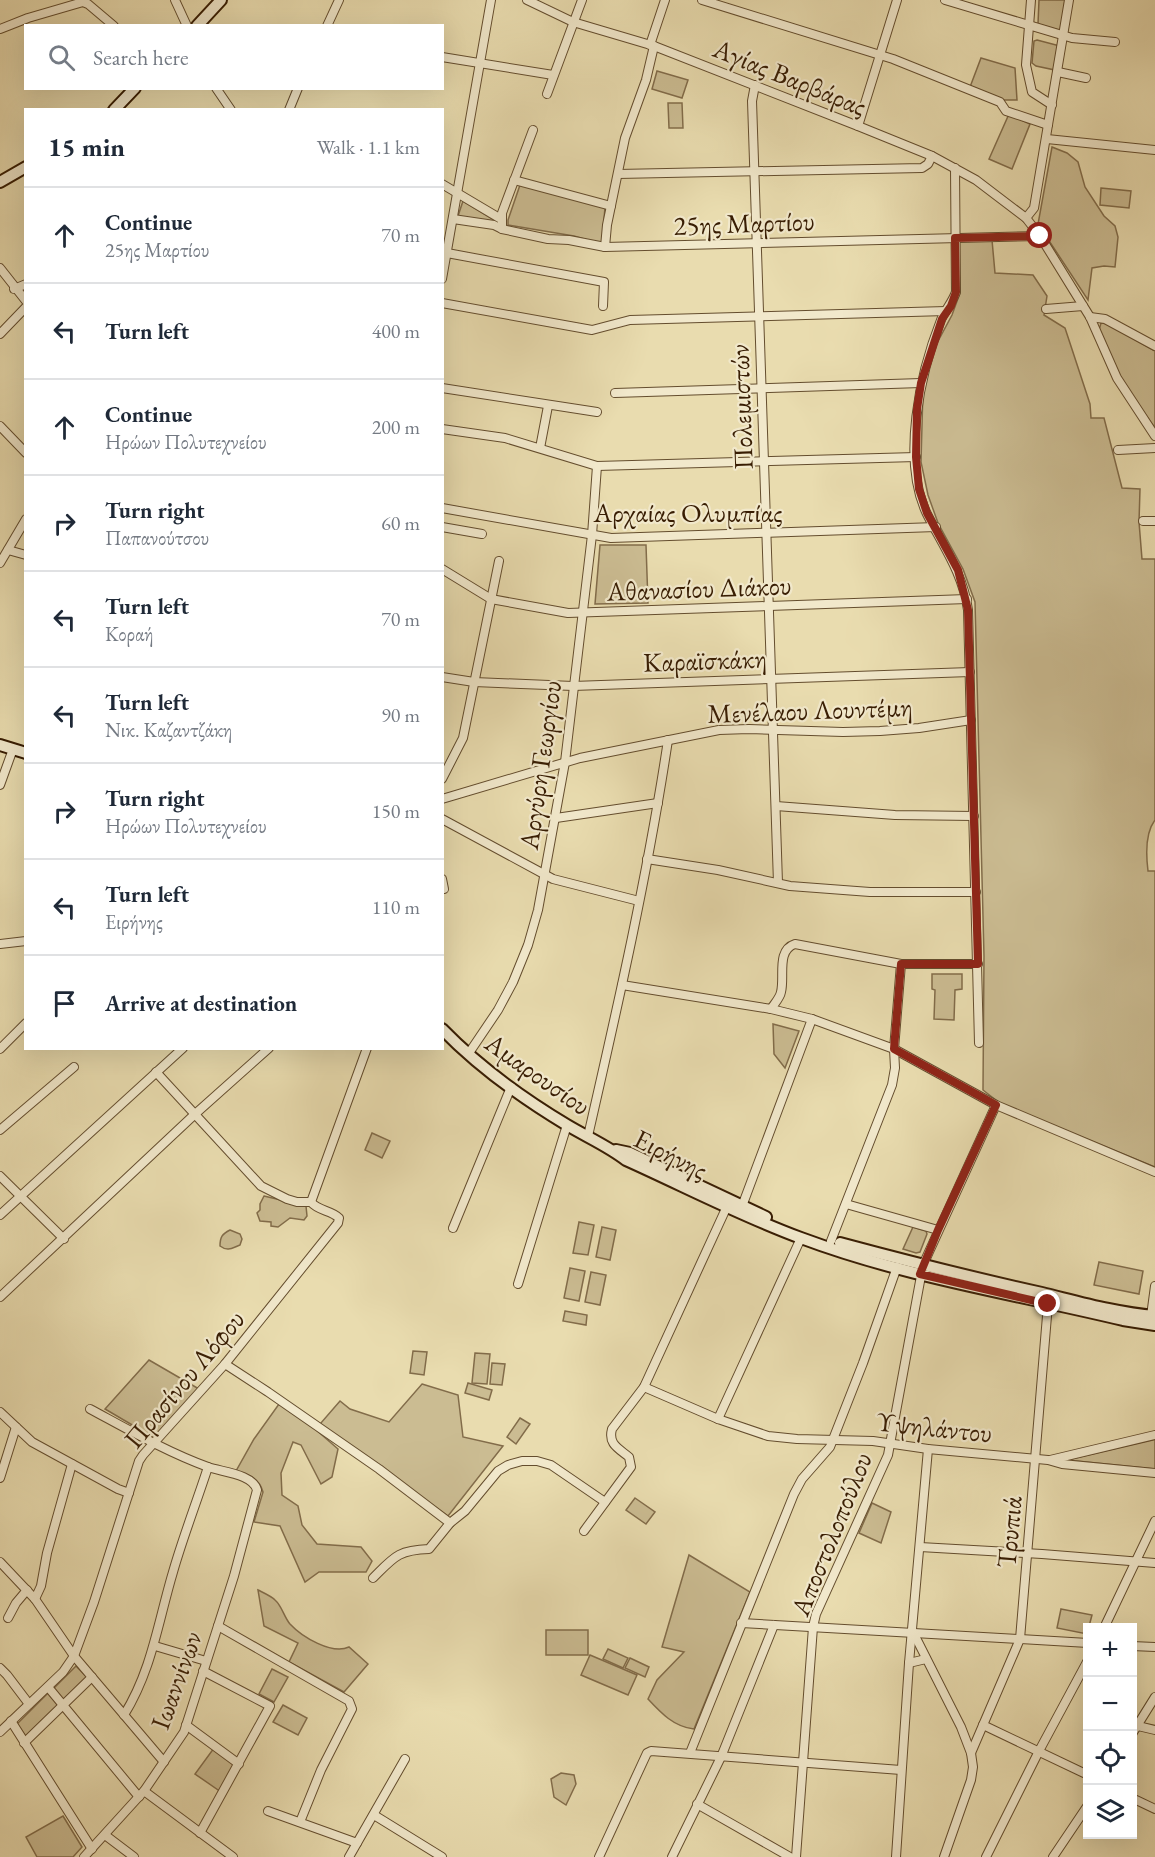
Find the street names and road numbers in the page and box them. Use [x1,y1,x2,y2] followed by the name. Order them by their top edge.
[707,30,872,124] street label: Αγίας Βαρβάρας
[673,203,815,243] street label: 25ης Μαρτίου
[721,343,761,471] street label: Πολεμιστών
[592,495,783,530] street label: Αρχαίας Ολυμπίας
[605,567,792,609] street label: Αθανασίου Διάκου
[643,640,767,680] street label: Καραϊσκάκη
[511,678,569,853] street label: Αργύρη Γεωργίου
[707,689,913,731] street label: Μενέλαου Λουντέμη
[477,1024,598,1123] street label: Αμαρουσίου
[628,1121,714,1187] street label: Ειρήνης
[116,1302,252,1456] street label: Πρασίνου Λόφου
[874,1403,994,1451] street label: Υψηλάντου
[782,1447,880,1622] street label: Αποστολοπούλου
[988,1494,1030,1569] street label: Τρυπιά
[142,1626,210,1734] street label: Ιωαννίνων

